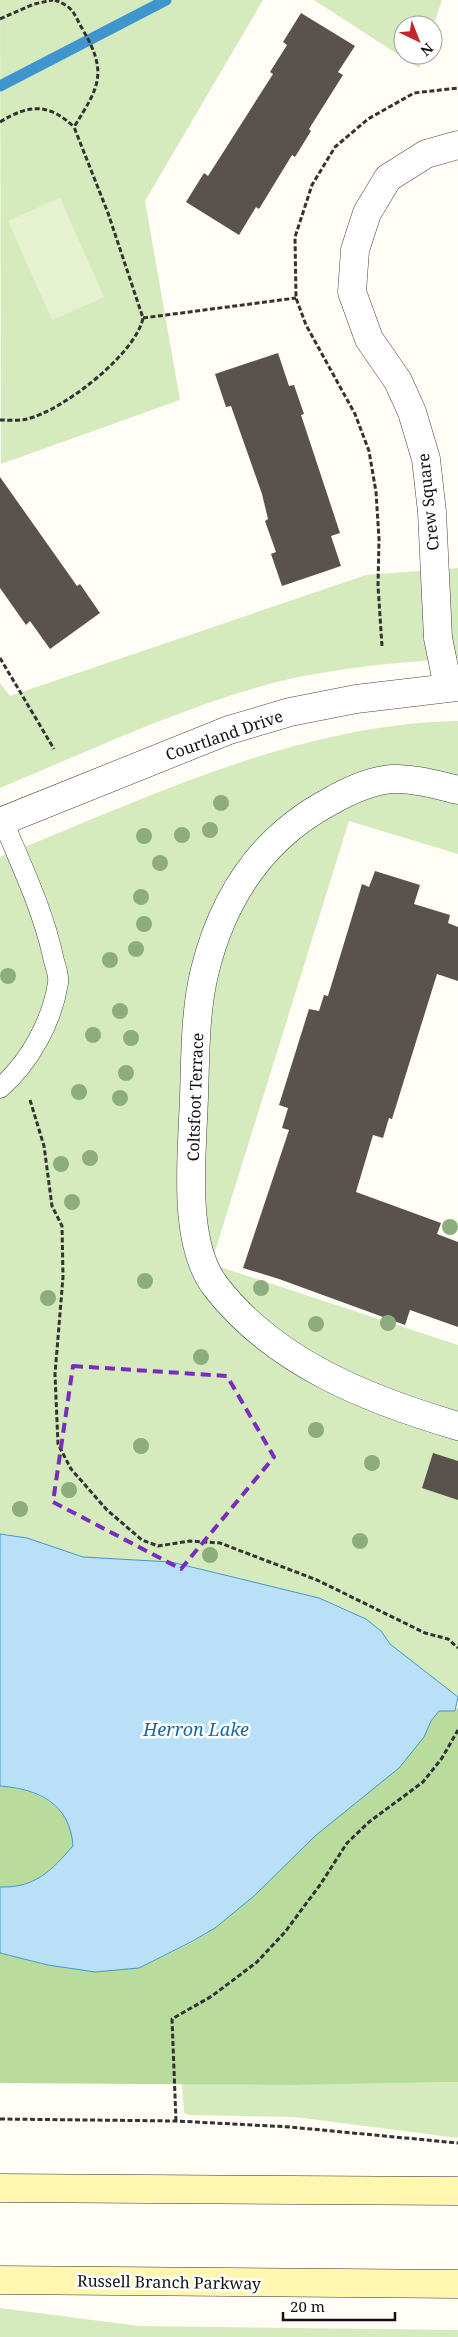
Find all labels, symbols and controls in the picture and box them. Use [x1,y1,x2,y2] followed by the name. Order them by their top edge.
[393,15,443,65] north arrow
[417,39,438,61] text: N
[412,452,444,552] street label: Crew Square
[162,705,286,765] street label: Courtland Drive
[182,1032,208,1162] street label: Coltsfoot Terrace
[142,1717,249,1741] water label: Herron Lake
[77,2269,262,2295] street label: Russell Branch Parkway
[283,2290,396,2322] scale bar
[290,2296,325,2316] text: 20 m

